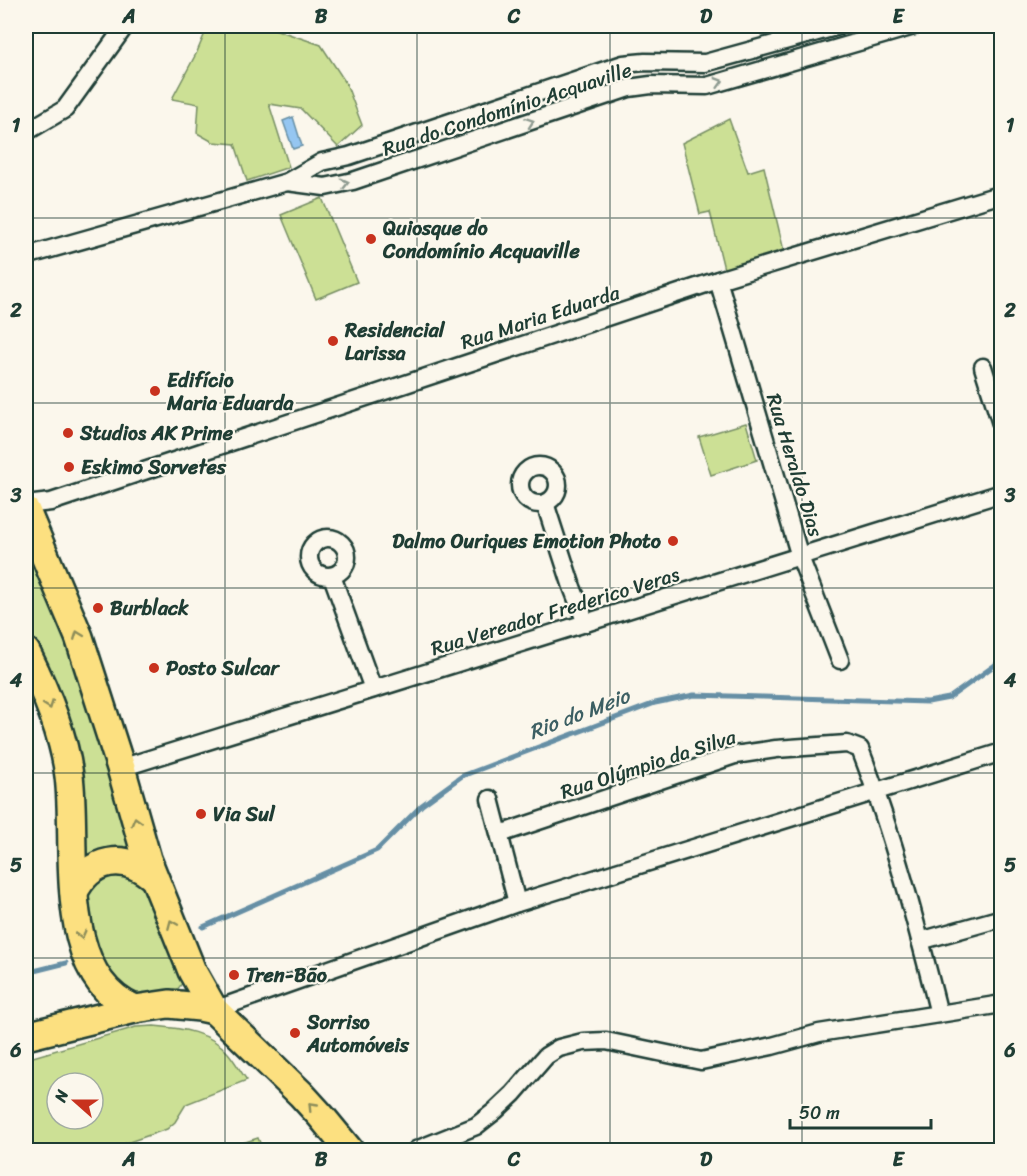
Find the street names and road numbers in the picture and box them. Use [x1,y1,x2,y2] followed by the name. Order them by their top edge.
[378,53,636,166] street label: Rua do Condomínio Acquaville
[456,275,625,360] street label: Rua Maria Eduarda
[756,389,833,542] street label: Rua Heraldo Dias
[427,557,685,666] street label: Rua Vereador Frederico Veras
[556,719,741,809] street label: Rua Olýmpio da Silva

